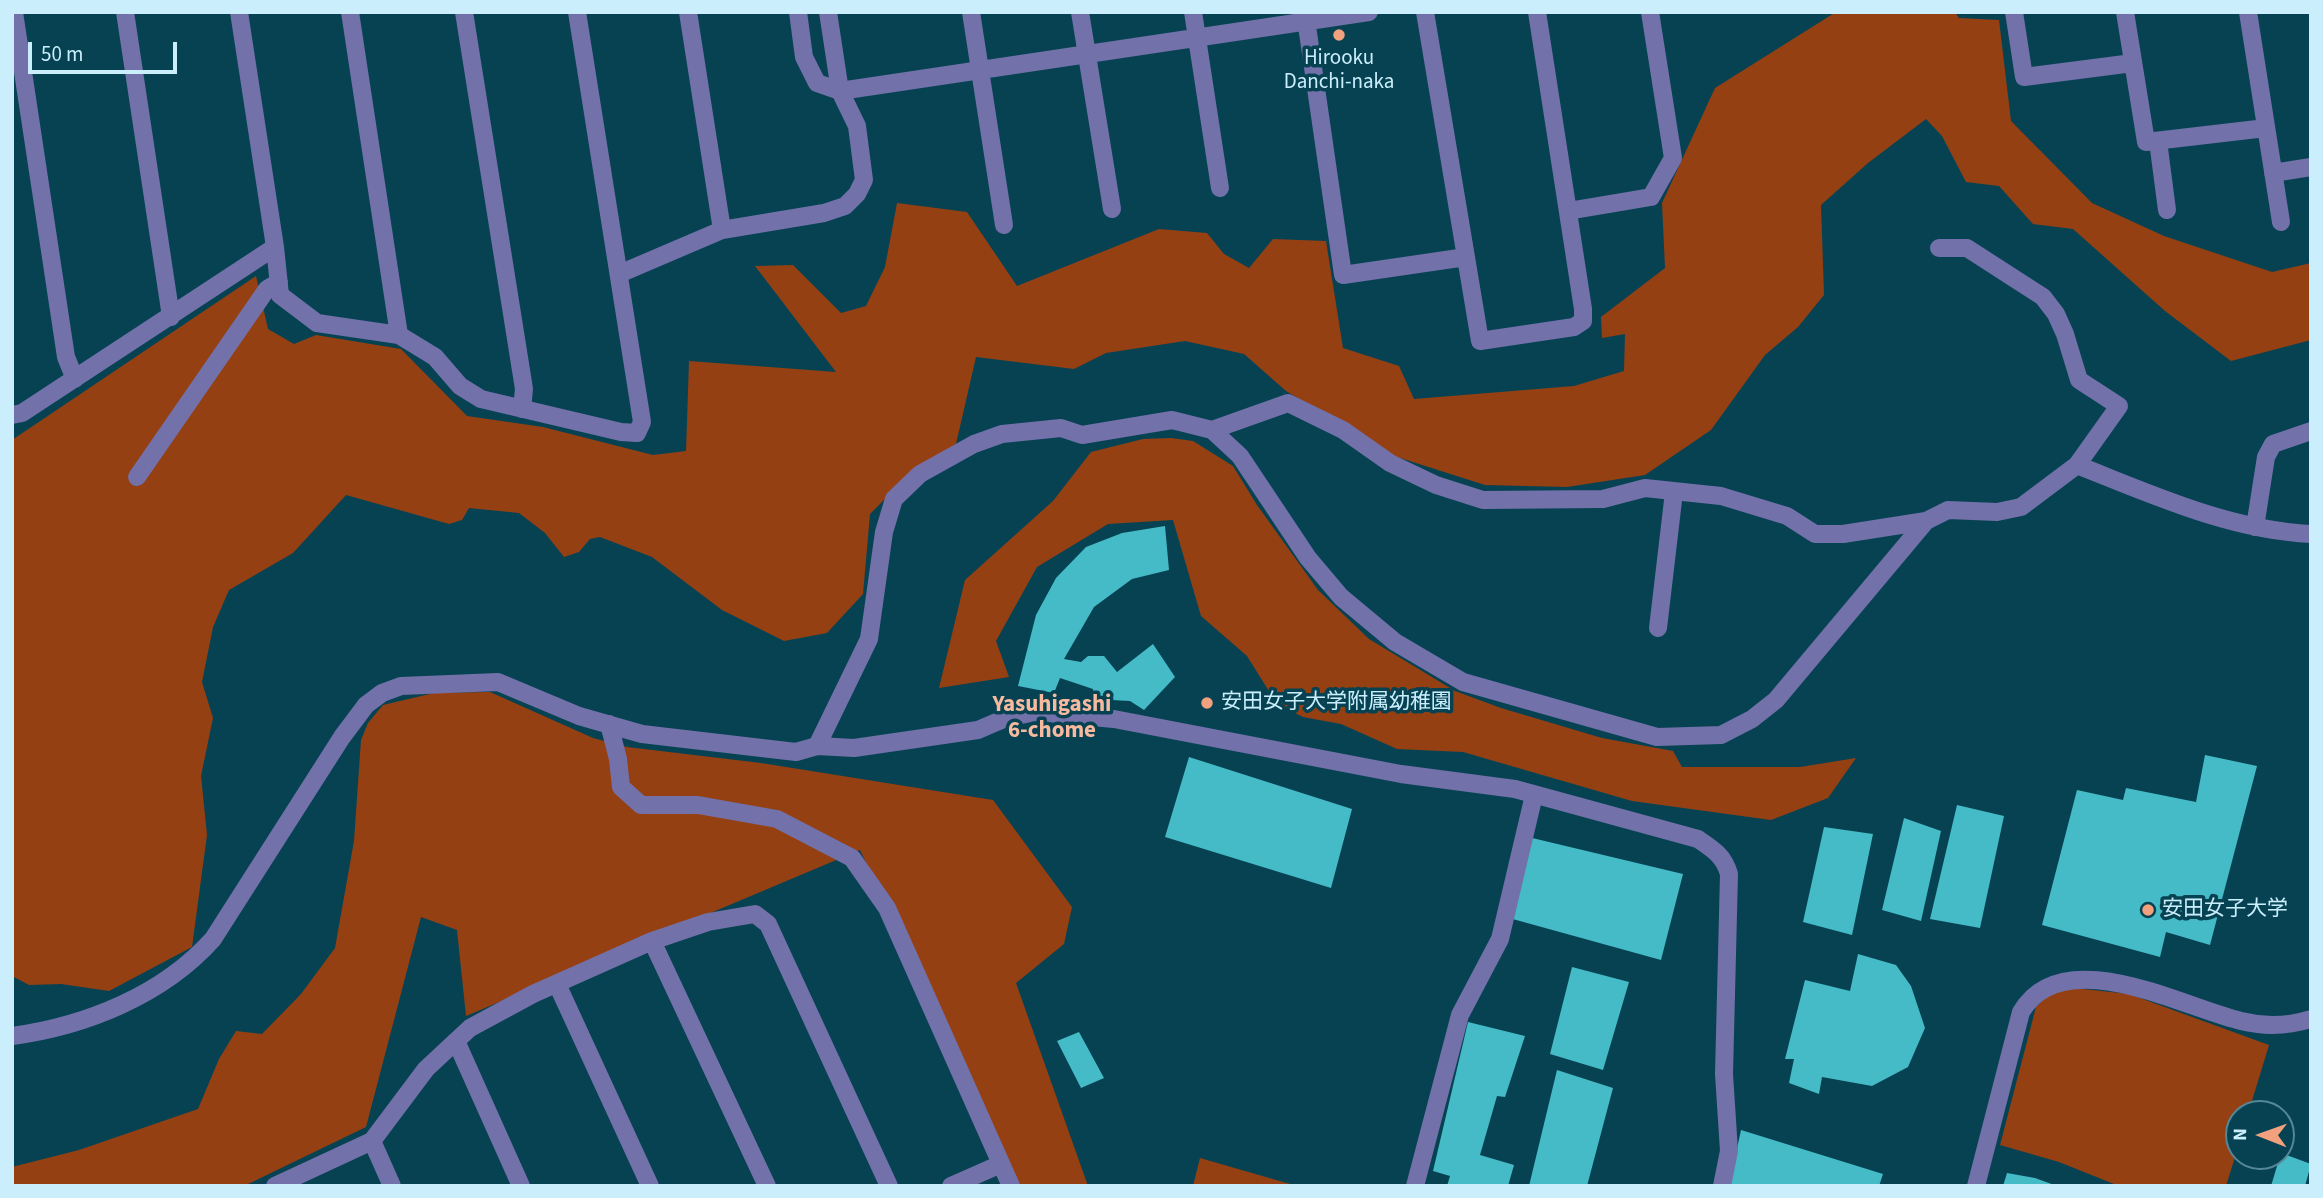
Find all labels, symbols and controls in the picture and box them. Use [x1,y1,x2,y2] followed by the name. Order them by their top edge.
[1331,27,1347,43] marker: Hirooku Danchi-naka
[32,28,180,72] scale bar
[41,39,83,69] text: 50 m
[1284,46,1394,96] place label: Hirooku Danchi-naka
[1221,690,1452,716] place label: 安田女子大学附属幼稚園
[993,692,1111,746] district label: Yasuhigashi 6-chome
[1199,695,1215,711] marker: 安田女子大学附属幼稚園
[2162,897,2288,923] place label: 安田女子大学
[2140,902,2156,918] marker: 安田女子大学
[2225,1100,2295,1170] north arrow
[2227,1128,2254,1141] text: N

